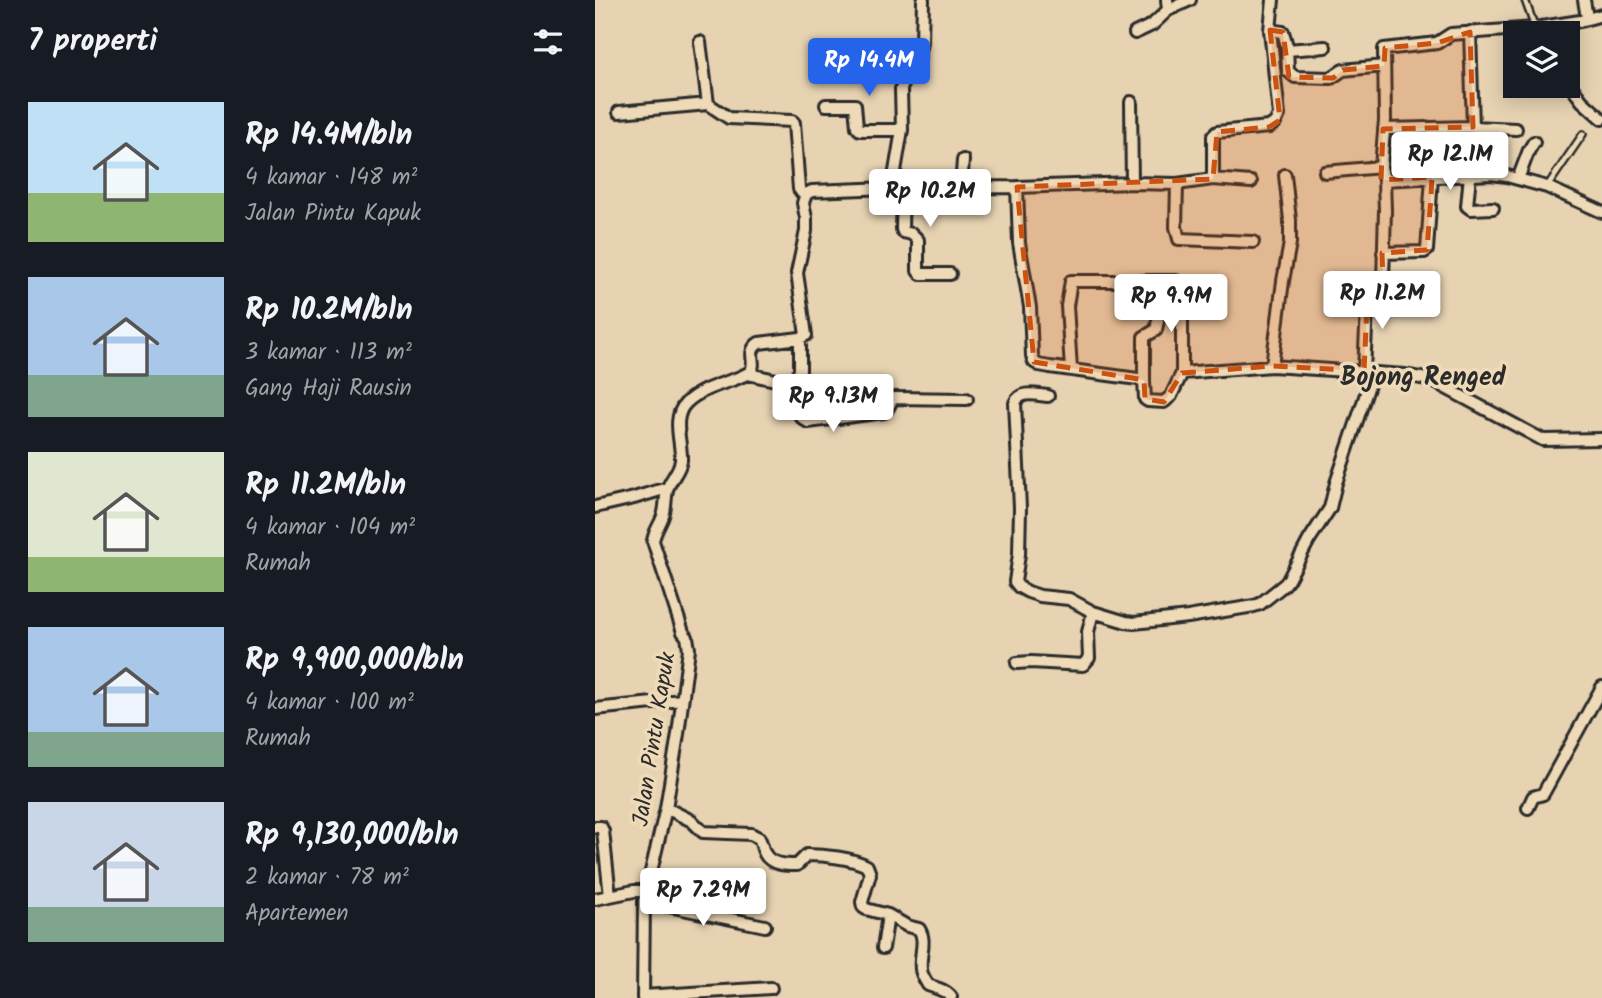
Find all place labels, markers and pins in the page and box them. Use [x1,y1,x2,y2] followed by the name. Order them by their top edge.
[797,38,941,98] pin: Rp 14.4M
[1378,132,1522,192] pin: Rp 12.1M
[858,170,1002,229] pin: Rp 10.2M
[1310,272,1454,331] pin: Rp 11.2M
[1106,274,1236,334] pin: Rp 9.9M
[761,374,905,434] pin: Rp 9.13M
[631,869,775,928] pin: Rp 7.29M

